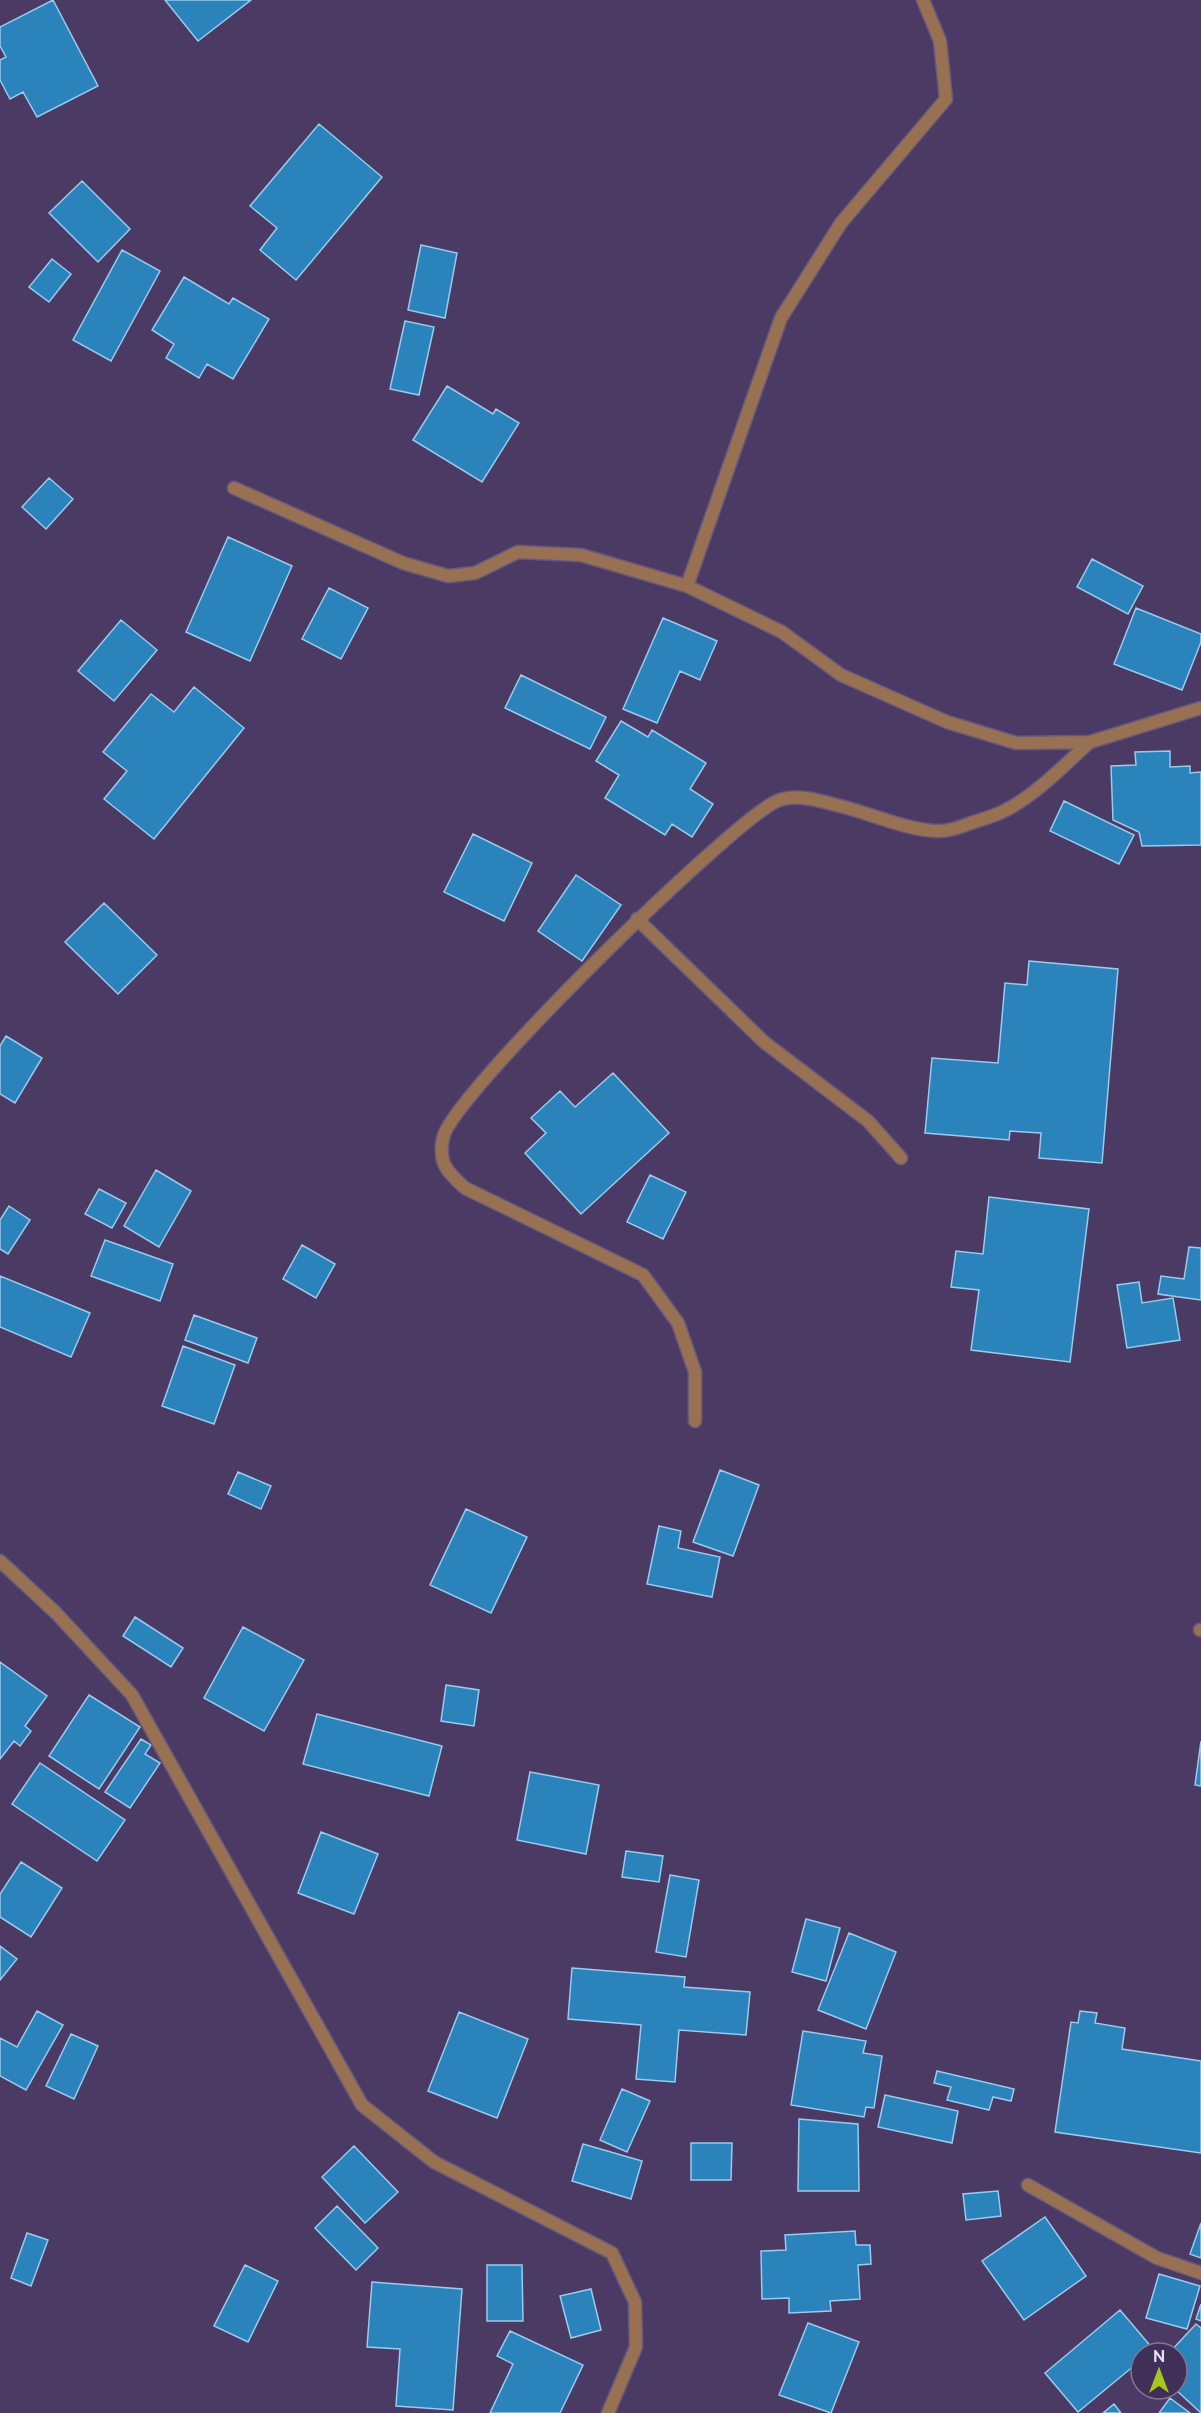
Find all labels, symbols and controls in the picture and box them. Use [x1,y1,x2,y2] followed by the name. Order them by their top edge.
[1129,2341,1189,2401] north arrow
[1153,2347,1165,2366] text: N

